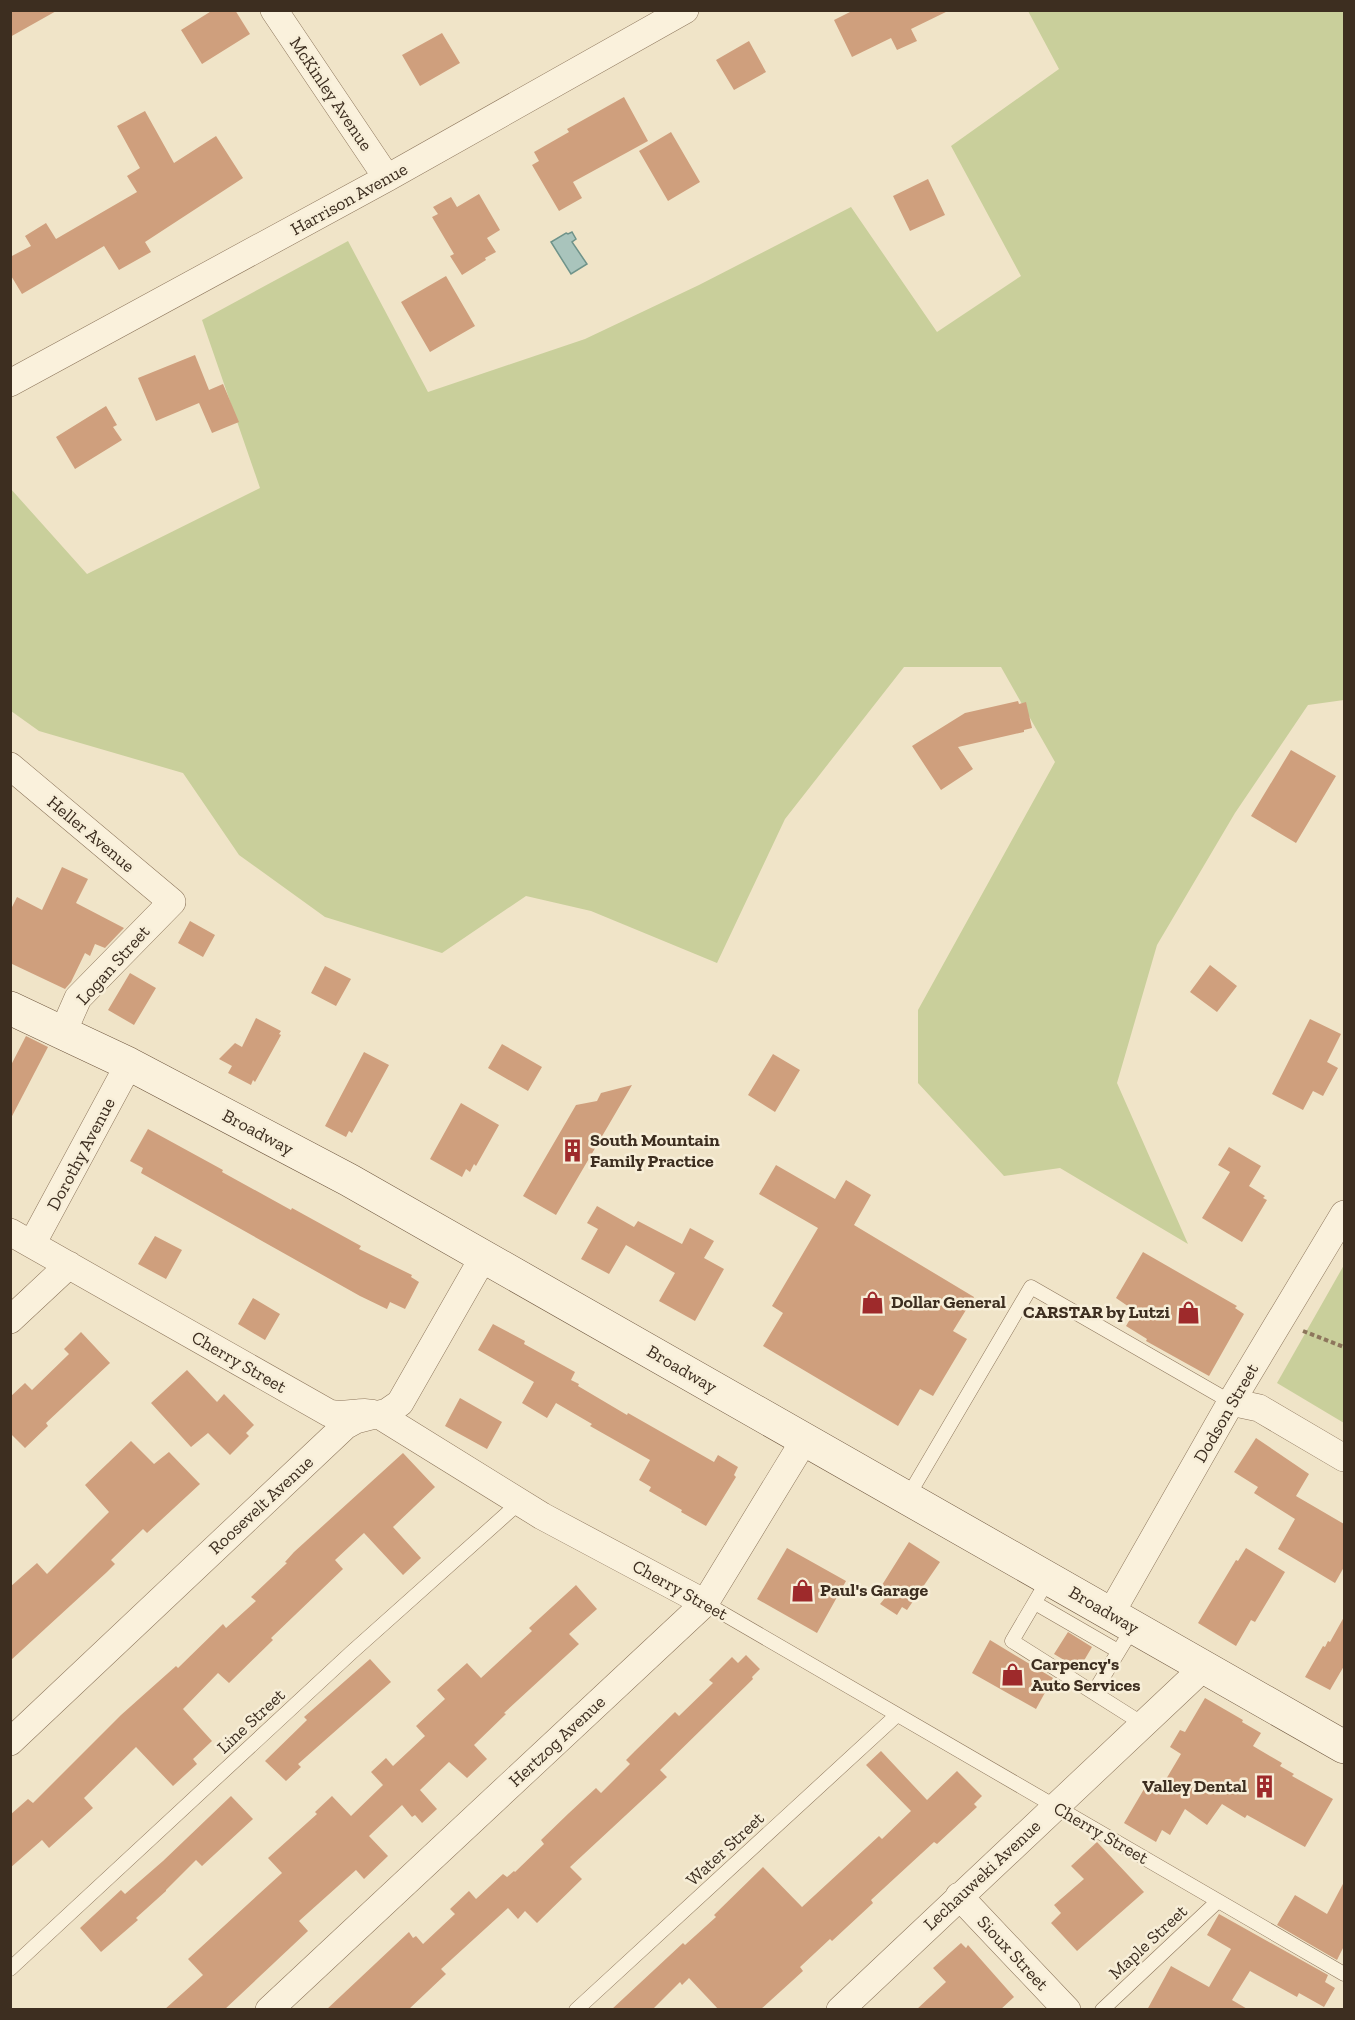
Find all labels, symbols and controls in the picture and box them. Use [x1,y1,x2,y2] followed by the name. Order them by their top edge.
[285,33,377,155] street label: McKinley Avenue
[287,158,411,240] street label: Harrison Avenue
[43,791,139,877] street label: Heller Avenue
[72,920,155,1009] street label: Logan Street
[42,1094,120,1214] street label: Dorothy Avenue
[219,1104,298,1160] street label: Broadway
[590,1129,720,1172] place label: South Mountain Family Practice
[559,1137,585,1163] building icon: South Mountain Family Practice
[860,1289,886,1315] shop icon: Dollar General
[891,1291,1006,1313] place label: Dollar General
[1175,1299,1201,1325] shop icon: CARSTAR by Lutzi
[1023,1301,1171,1323] place label: CARSTAR by Lutzi
[188,1326,290,1398] street label: Cherry Street
[643,1340,722,1398] street label: Broadway
[1189,1359,1263,1466] street label: Dodson Street
[204,1451,318,1559] street label: Roosevelt Avenue
[628,1555,732,1625] street label: Cherry Street
[789,1577,815,1603] shop icon: Paul's Garage
[820,1579,928,1601] place label: Paul's Garage
[1065,1581,1144,1639] street label: Broadway
[1031,1653,1141,1696] place label: Carpency's Auto Services
[1000,1661,1026,1687] shop icon: Carpency's Auto Services
[212,1684,290,1758] street label: Line Street
[504,1691,610,1791] street label: Hertzog Avenue
[1252,1773,1278,1799] building icon: Valley Dental
[1142,1775,1247,1797] place label: Valley Dental
[1050,1797,1152,1869] street label: Cherry Street
[681,1807,769,1891] street label: Water Street
[919,1815,1045,1935] street label: Lechauweki Avenue
[1104,1900,1192,1984] street label: Maple Street
[973,1911,1054,1995] street label: Sioux Street

